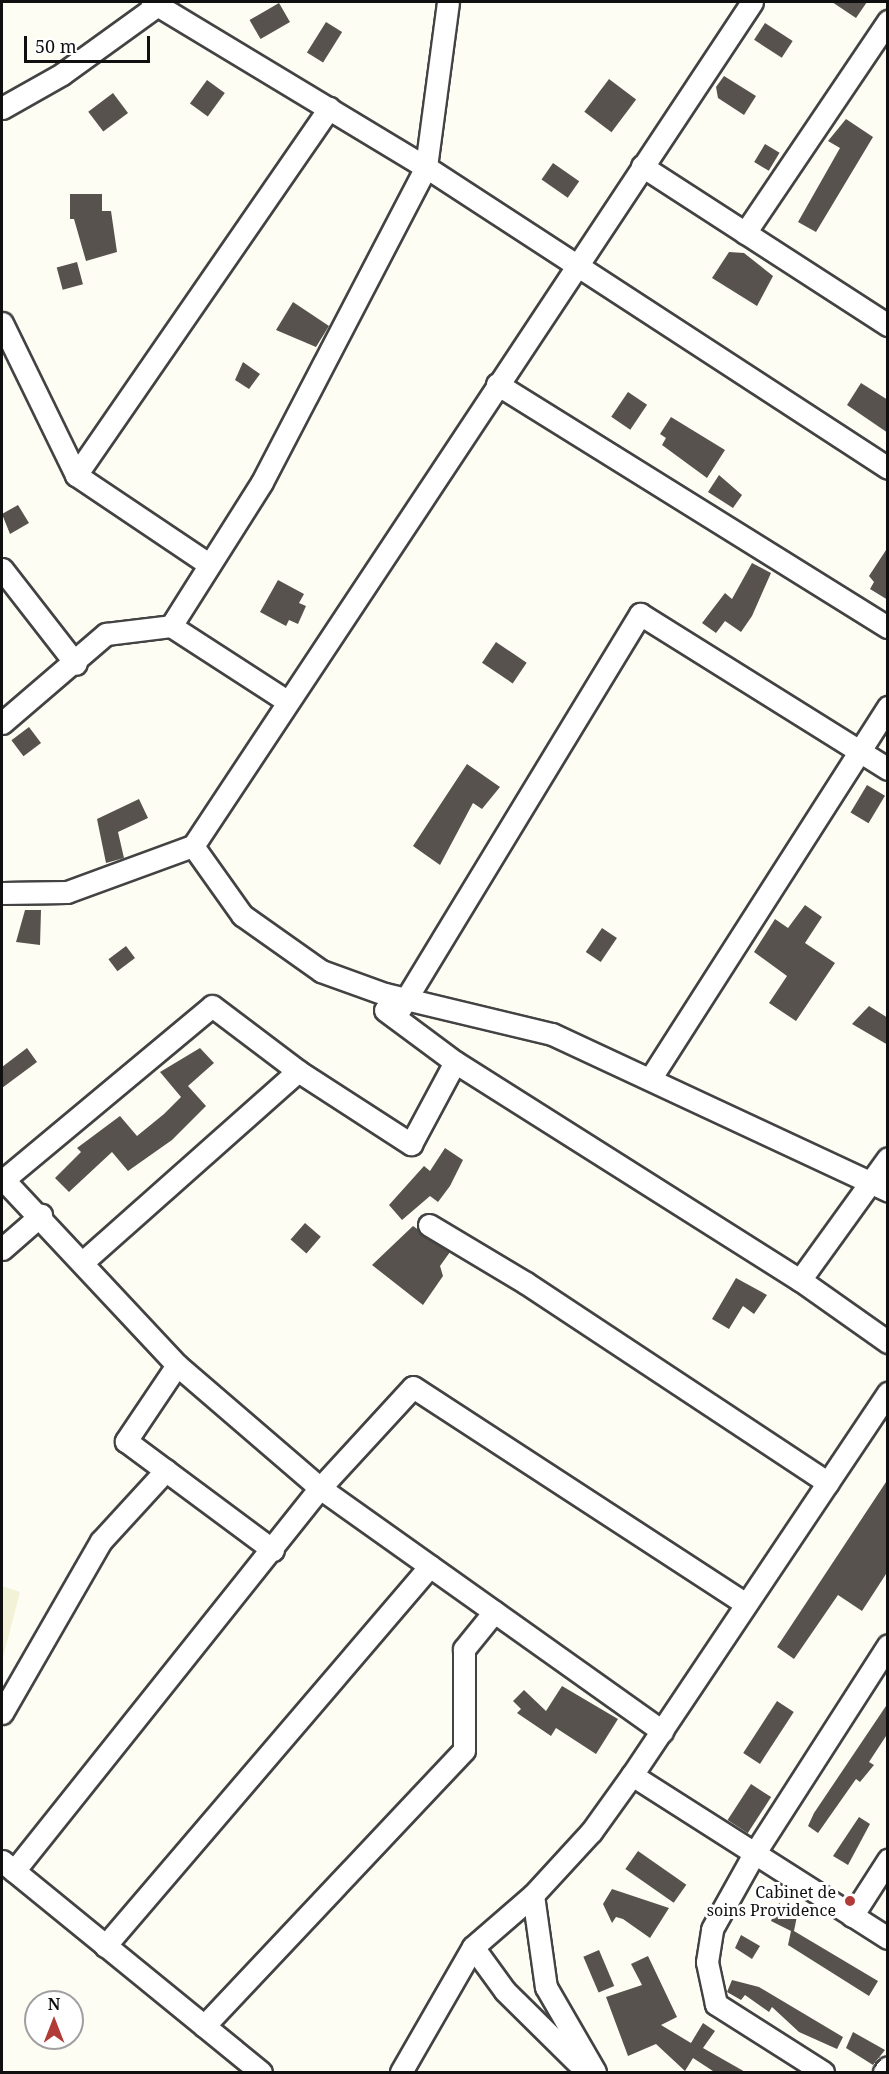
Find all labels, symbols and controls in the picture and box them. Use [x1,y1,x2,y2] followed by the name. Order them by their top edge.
[27,24,153,62] scale bar
[35,34,77,58] text: 50 m
[707,1882,836,1920] place label: Cabinet de soins Providence
[841,1892,859,1910] marker: Cabinet de soins Providence
[24,1990,84,2050] north arrow
[48,1993,60,2015] text: N

